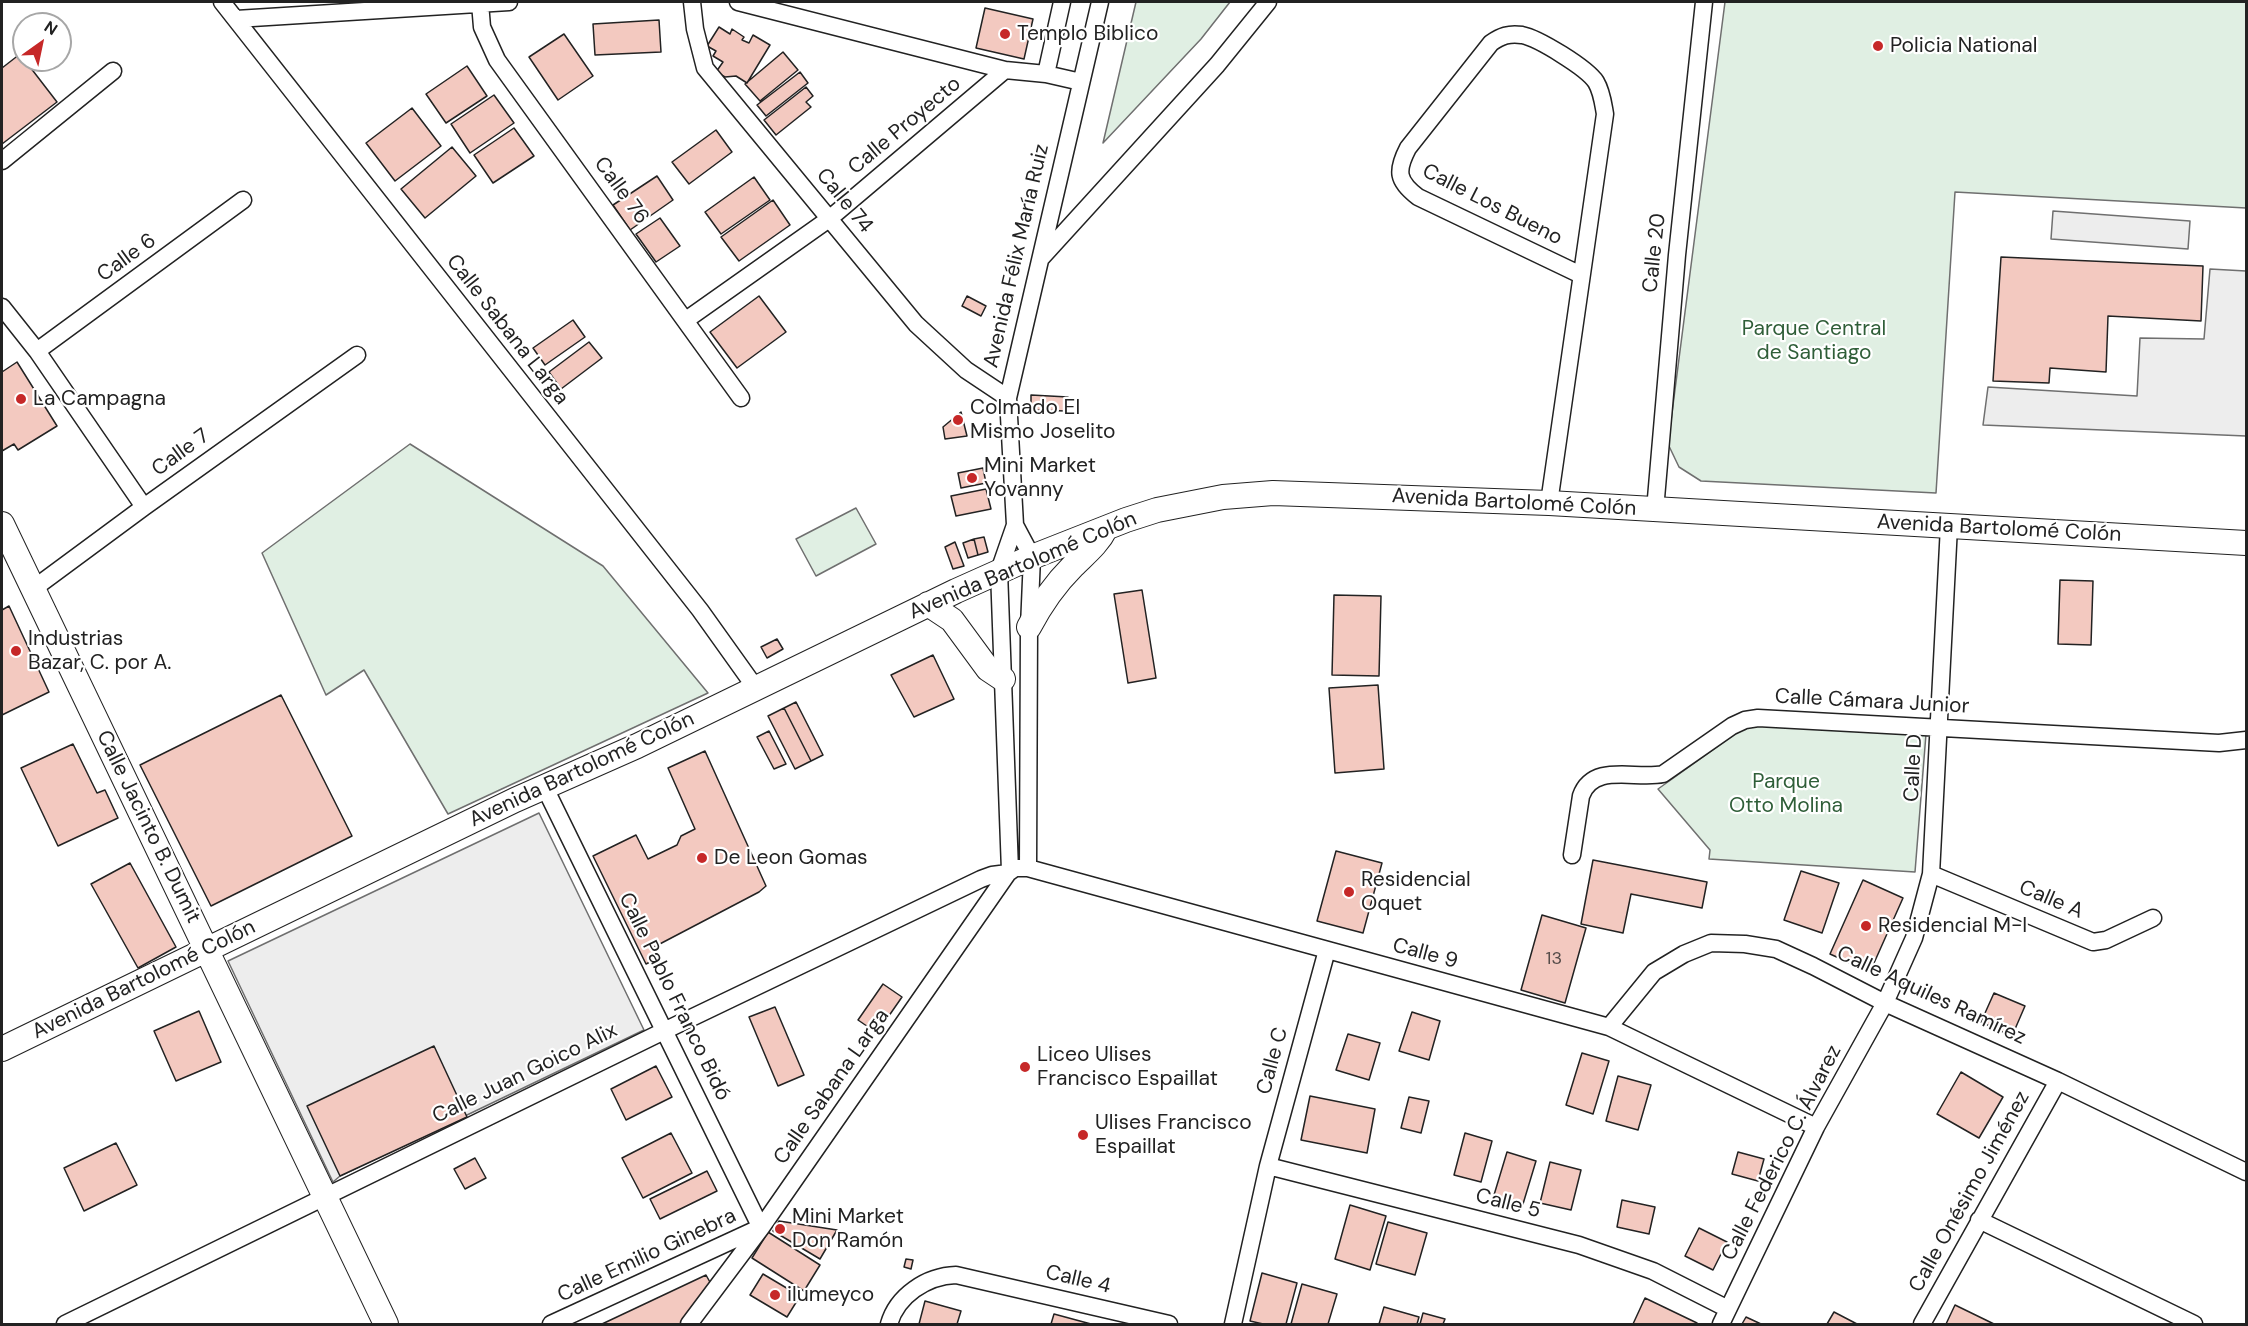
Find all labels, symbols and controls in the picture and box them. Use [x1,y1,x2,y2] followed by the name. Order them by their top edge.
[12,12,72,72] north arrow
[40,16,62,40] text: N
[1017,21,1158,47] place label: Templo Biblico
[998,27,1012,41] marker: Templo Biblico
[1890,33,2037,59] place label: Policia National
[1871,39,1885,53] marker: Policia National
[844,72,966,180] street label: Calle Proyecto
[979,142,1055,370] street label: Avenida Félix María Ruiz
[588,152,654,230] street label: Calle 76
[1418,159,1566,251] street label: Calle Los Bueno
[810,164,878,238] street label: Calle 74
[1638,212,1672,294] street label: Calle 20
[93,228,161,288] street label: Calle 6
[441,250,573,410] street label: Calle Sabana Larga
[1742,316,1886,366] park label: Parque Central de Santiago
[33,386,166,412] place label: La Campagna
[14,392,28,406] marker: La Campagna
[970,395,1116,445] place label: Colmado El Mismo Joselito
[951,413,965,427] marker: Colmado El Mismo Joselito
[147,424,215,482] street label: Calle 7
[984,453,1096,503] place label: Mini Market Yovanny
[965,471,979,485] marker: Mini Market Yovanny
[1391,484,1637,522] street label: Avenida Bartolomé Colón
[905,507,1141,625] street label: Avenida Bartolomé Colón
[1876,510,2122,548] street label: Avenida Bartolomé Colón
[28,626,172,676] place label: Industrias Bazar, C. por A.
[9,644,23,658] marker: Industrias Bazar, C. por A.
[1774,684,1970,720] street label: Calle Cámara Junior
[466,707,698,833] street label: Avenida Bartolomé Colón
[90,727,206,927] street label: Calle Jacinto B. Dumit
[1900,733,1928,803] street label: Calle D
[1729,769,1843,819] park label: Parque Otto Molina
[714,845,868,871] place label: De Leon Gomas
[695,851,709,865] marker: De Leon Gomas
[1361,867,1471,917] place label: Residencial Oquet
[2015,875,2087,925] street label: Calle A
[1342,885,1356,899] marker: Residencial Oquet
[613,889,735,1105] street label: Calle Pablo Franco Bidó
[1878,913,2027,939] place label: Residencial M-I
[28,915,260,1045] street label: Avenida Bartolomé Colón
[1859,919,1873,933] marker: Residencial M-I
[1390,933,1460,975] street label: Calle 9
[1832,941,2030,1051] street label: Calle Aquiles Ramírez
[1546,948,1562,970] house number: 13
[769,1005,895,1169] street label: Calle Sabana Larga
[428,1018,622,1130] street label: Calle Juan Goico Alix
[1252,1025,1294,1097] street label: Calle C
[1717,1041,1847,1265] street label: Calle Federico C. Álvarez
[1037,1042,1218,1092] place label: Liceo Ulises Francisco Espaillat
[1018,1060,1032,1074] marker: Liceo Ulises Francisco Espaillat
[1904,1087,2036,1297] street label: Calle Onésimo Jiménez
[1095,1110,1252,1160] place label: Ulises Francisco Espaillat
[1076,1128,1090,1142] marker: Ulises Francisco Espaillat
[1473,1184,1543,1224] street label: Calle 5
[554,1204,740,1308] street label: Calle Emilio Ginebra
[792,1204,904,1254] place label: Mini Market Don Ramón
[773,1222,787,1236] marker: Mini Market Don Ramón
[1043,1260,1113,1300] street label: Calle 4
[787,1282,874,1308] place label: ilumeyco
[768,1288,782,1302] marker: ilumeyco

